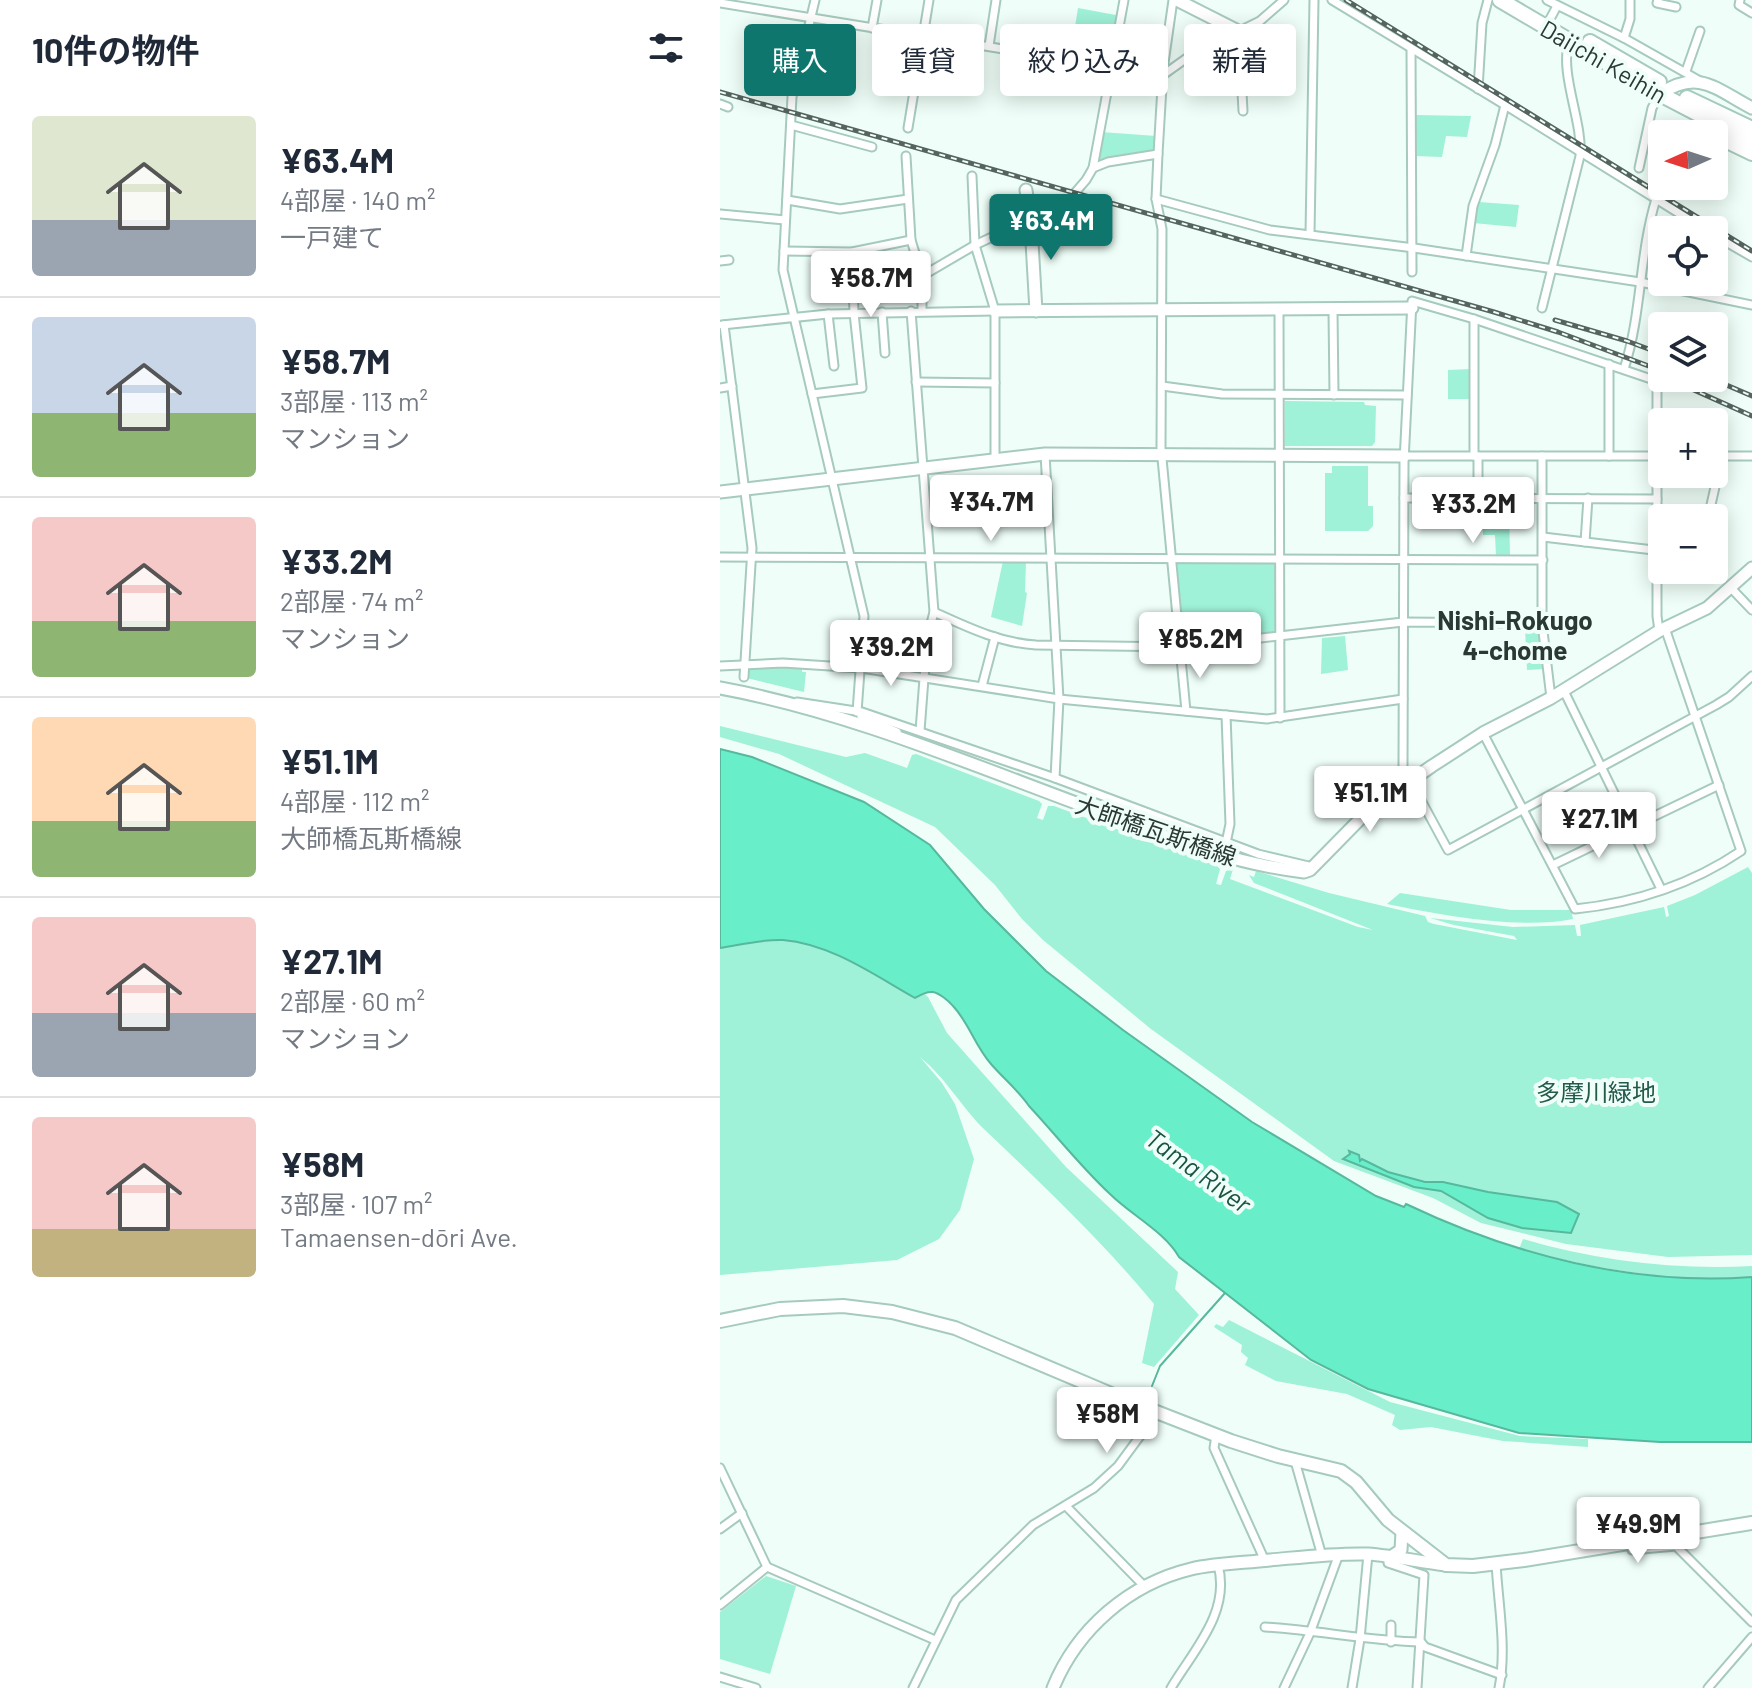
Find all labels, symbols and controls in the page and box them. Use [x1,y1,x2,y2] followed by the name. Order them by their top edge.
[1536,13,1672,109] street label: Daiichi Keihin
[744,24,856,96] chip: 購入
[872,24,984,96] chip: 賃貸
[1000,24,1168,96] chip: 絞り込み
[1184,24,1296,96] chip: 新着
[644,26,688,70] icon: filters
[32,29,199,70] text: 10件の物件
[1648,120,1728,200] north arrow
[1648,120,1728,584] map controls
[280,139,394,180] text: ¥63.4M
[96,148,192,244] icon: home
[280,184,435,215] text: 4部屋 · 140 m²
[986,194,1116,262] pin: ¥63.4M
[1007,204,1095,235] text: ¥63.4M
[1648,216,1728,296] button: locate
[280,221,384,252] text: 一戸建て
[806,251,936,319] pin: ¥58.7M
[829,261,913,292] text: ¥58.7M
[1648,312,1728,392] button: layers
[280,340,390,381] text: ¥58.7M
[96,349,192,445] icon: home
[280,385,428,416] text: 3部屋 · 113 m²
[1648,408,1728,488] button: +
[280,422,410,453] text: マンション
[926,475,1056,543] pin: ¥34.7M
[1408,477,1538,545] pin: ¥33.2M
[948,485,1034,516] text: ¥34.7M
[1430,487,1516,518] text: ¥33.2M
[1648,504,1728,584] button: −
[280,540,393,581] text: ¥33.2M
[96,549,192,645] icon: home
[280,585,424,616] text: 2部屋 · 74 m²
[1437,604,1593,665] district label: Nishi-Rokugo 4-chome
[1135,612,1265,680] pin: ¥85.2M
[826,620,956,688] pin: ¥39.2M
[280,622,410,653] text: マンション
[1157,622,1243,653] text: ¥85.2M
[848,630,934,661] text: ¥39.2M
[280,740,379,781] text: ¥51.1M
[96,749,192,845] icon: home
[1305,766,1435,834] pin: ¥51.1M
[1332,776,1408,807] text: ¥51.1M
[280,785,430,816] text: 4部屋 · 112 m²
[1072,789,1240,871] street label: 大師橋瓦斯橋線
[1534,792,1664,860] pin: ¥27.1M
[1560,802,1638,833] text: ¥27.1M
[280,822,462,853] text: 大師橋瓦斯橋線
[280,940,383,981] text: ¥27.1M
[96,949,192,1045] icon: home
[280,985,425,1016] text: 2部屋 · 60 m²
[280,1022,410,1053] text: マンション
[1536,1077,1656,1106] park label: 多摩川緑地
[1140,1121,1258,1219] water label: Tama River
[280,1143,364,1184] text: ¥58M
[96,1149,192,1245] icon: home
[280,1188,433,1219] text: 3部屋 · 107 m²
[280,1221,518,1252] text: Tamaensen-dōri Ave.
[1060,1387,1154,1455] pin: ¥58M
[1075,1397,1139,1428] text: ¥58M
[1573,1497,1703,1565] pin: ¥49.9M
[1595,1507,1681,1538] text: ¥49.9M

